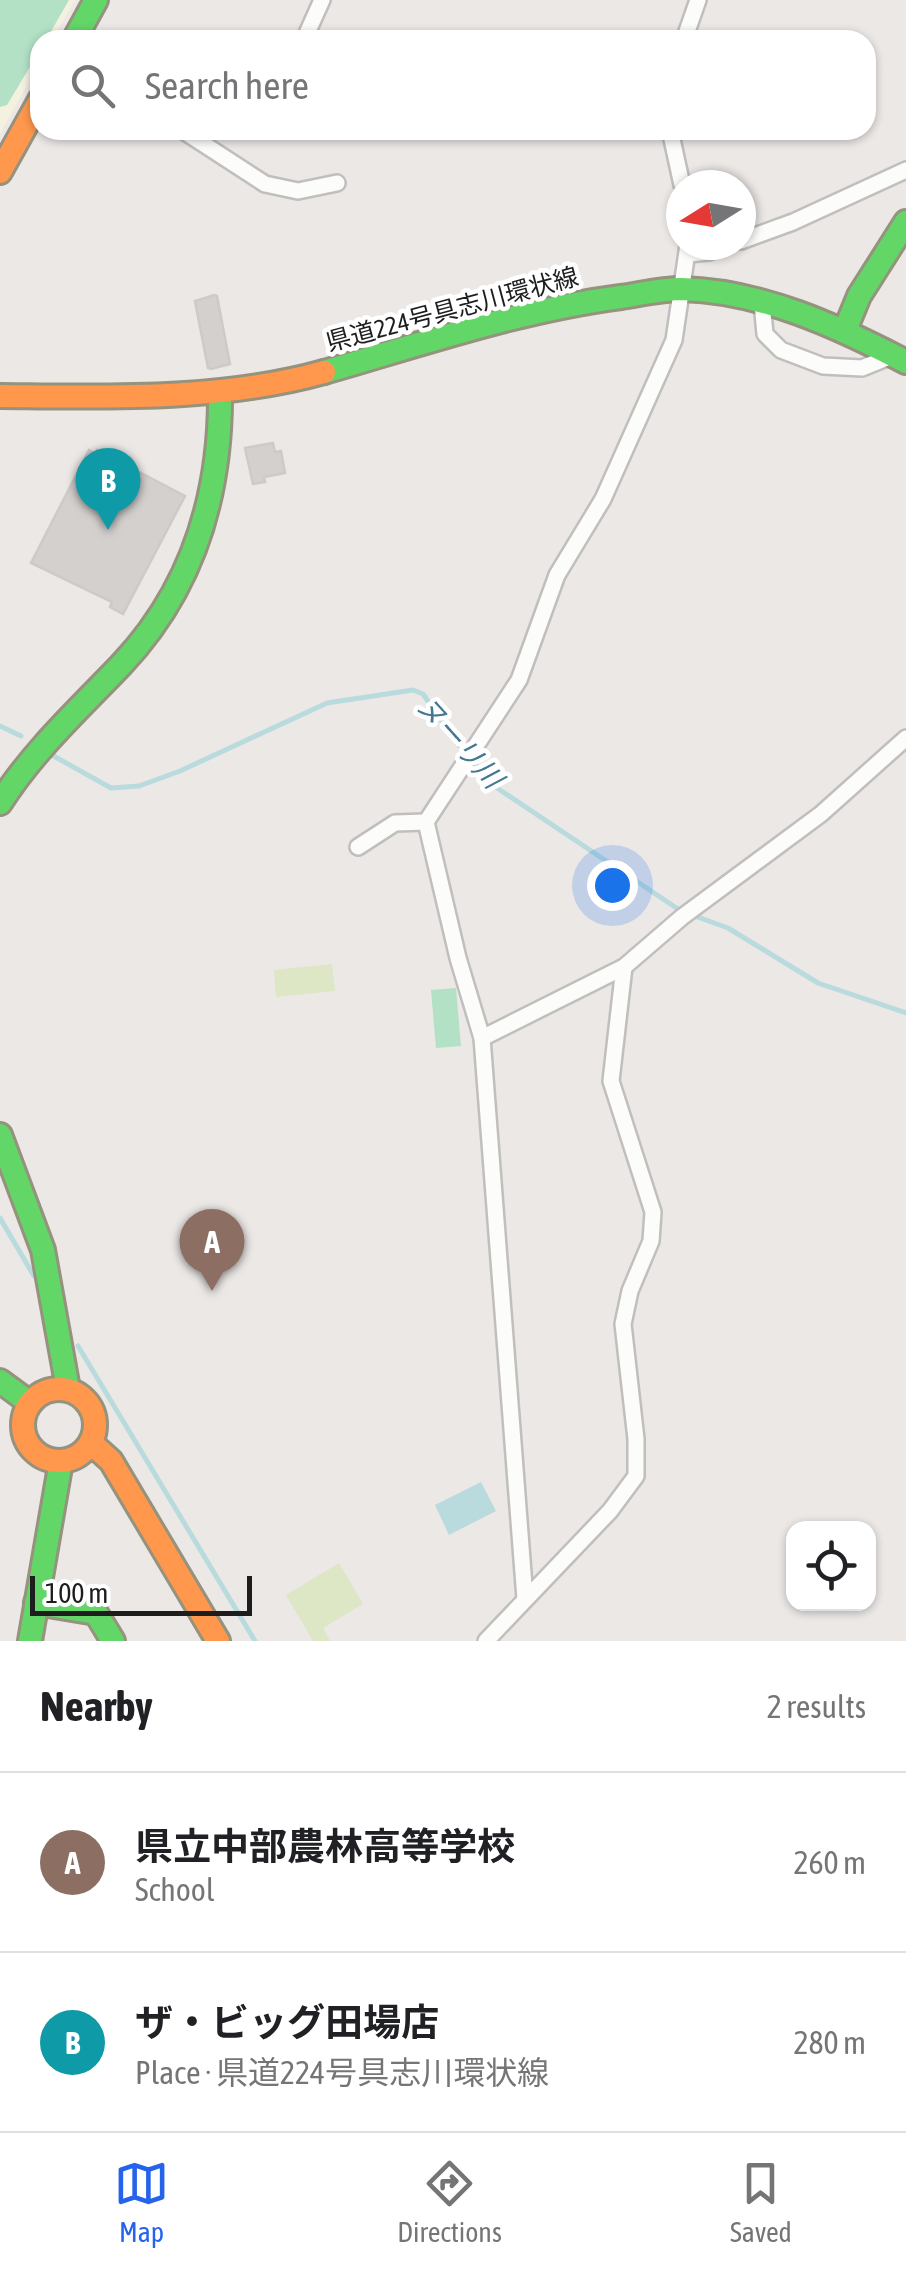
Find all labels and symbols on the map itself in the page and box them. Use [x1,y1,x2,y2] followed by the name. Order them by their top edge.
[666,170,756,260] north arrow
[323,262,581,356] street label: 県道224号具志川環状線
[76,448,140,530] pin: B
[411,690,511,797] water label: ヌーリ川
[587,860,638,911] your location
[180,1208,244,1291] pin: A
[30,1571,252,1616] scale bar

